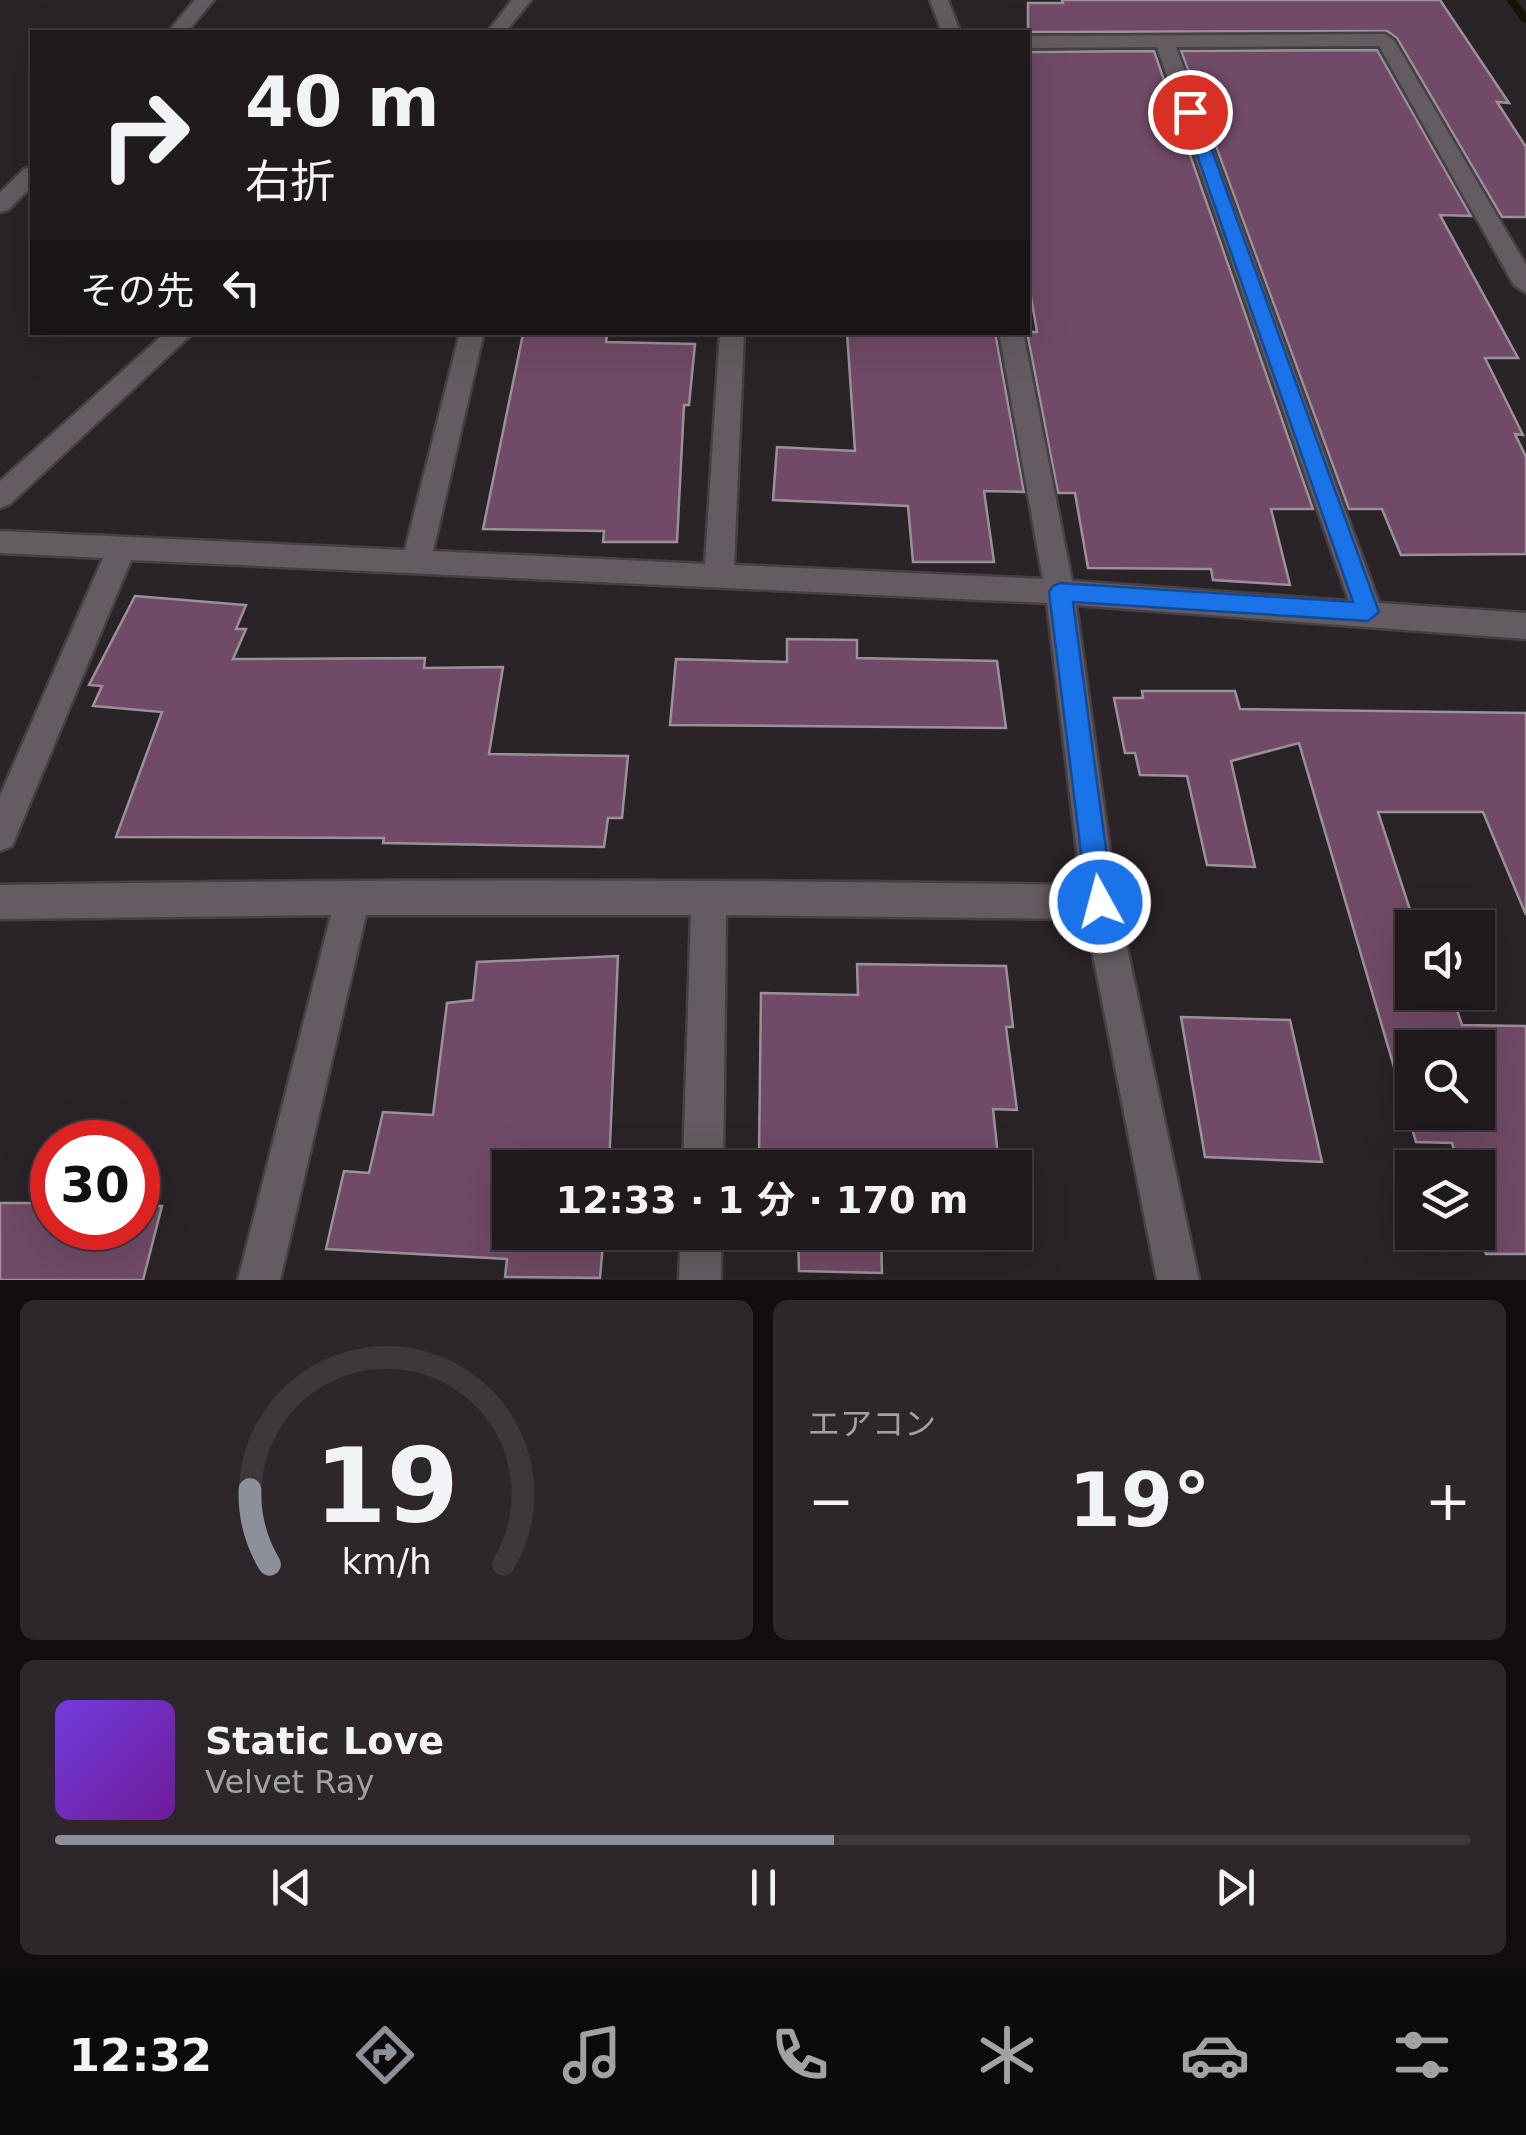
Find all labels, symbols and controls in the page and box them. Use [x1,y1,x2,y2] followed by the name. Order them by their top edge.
[245,61,440,143] text: 40 m
[80,70,210,200] icon: right
[1148,70,1233,155] pin
[1163,85,1218,140] icon: arrive
[245,155,335,208] text: 右折
[214,260,269,315] icon: left
[80,269,194,313] text: その先
[1048,850,1152,954] position arrow
[1395,910,1495,1250] map controls
[1395,910,1495,1010] button: sound
[1395,1030,1495,1130] button: search
[30,1120,160,1250] speed limit sign: 30
[1395,1150,1495,1250] button: layers
[556,1178,968,1222] text: 12:33 · 1 分 · 170 m
[808,1405,936,1443] text: エアコン
[314,1425,459,1547] text: 19
[1069,1456,1210,1544] text: 19°
[808,1469,854,1533] text: −
[1425,1469,1471,1533] text: +
[341,1541,432,1582] text: km/h
[205,1719,444,1763] text: Static Love
[205,1763,374,1801] text: Velvet Ray
[264,1860,319,1915] icon: previous
[736,1860,791,1915] icon: pause
[1208,1860,1263,1915] icon: next
[350,2020,420,2090] icon: directions
[557,2020,627,2090] icon: music
[765,2020,835,2090] icon: phone
[972,2020,1042,2090] icon: climate
[1180,2020,1250,2090] icon: car
[1387,2020,1457,2090] icon: filters
[69,2029,212,2082] text: 12:32

